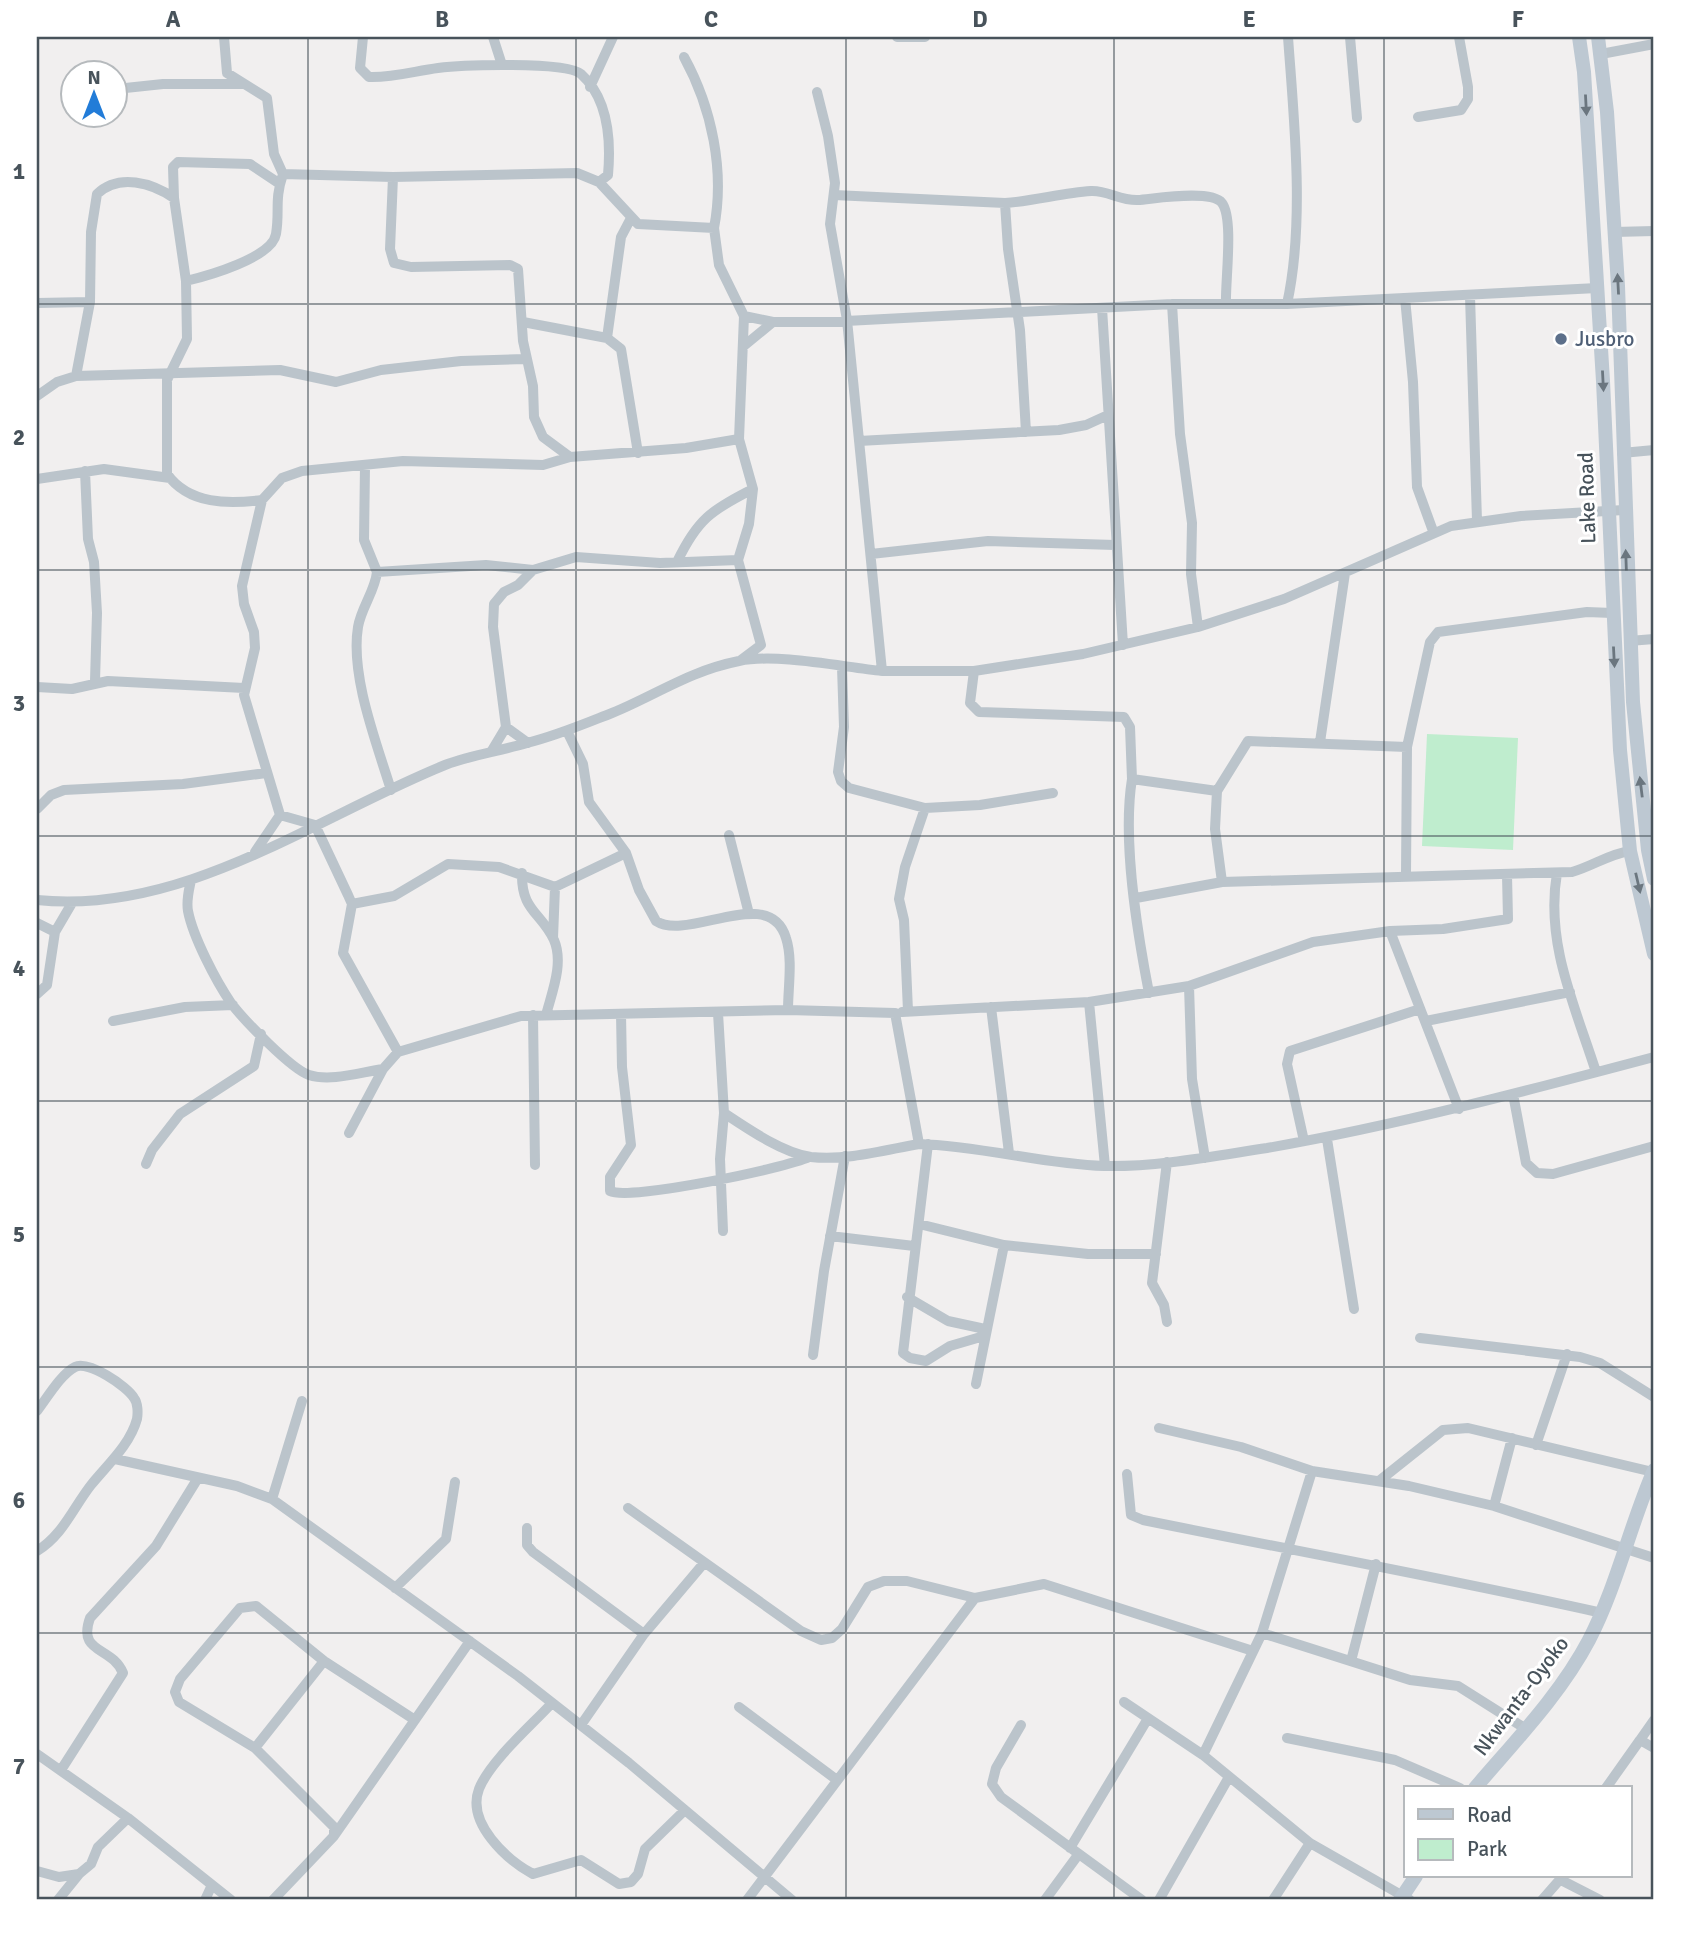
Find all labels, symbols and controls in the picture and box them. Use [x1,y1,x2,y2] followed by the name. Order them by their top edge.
[166,5,181,34] text: A
[435,5,449,34] text: B
[704,5,718,34] text: C
[972,5,988,34] text: D
[1242,5,1256,34] text: E
[1512,5,1524,34] text: F
[60,60,130,130] north arrow
[87,66,101,90] text: N
[1580,94,1591,116] one-way arrow
[13,157,25,186] text: 1
[1612,273,1623,295] one-way arrow
[1575,326,1634,352] place label: Jusbro
[1553,331,1569,347] marker: Jusbro
[1597,370,1608,392] one-way arrow
[13,423,25,452] text: 2
[1572,452,1602,544] street label: Lake Road
[1620,549,1632,571] one-way arrow
[1609,646,1620,668] one-way arrow
[13,689,25,718] text: 3
[1635,776,1646,798] one-way arrow
[1632,872,1643,894] one-way arrow
[13,954,25,983] text: 4
[13,1220,25,1249] text: 5
[13,1486,25,1515] text: 6
[1468,1631,1574,1761] street label: Nkwanta-Oyoko
[13,1752,25,1781] text: 7
[1404,1786,1632,1878] legend
[1467,1802,1512,1828] text: Road
[1467,1836,1508,1862] text: Park

